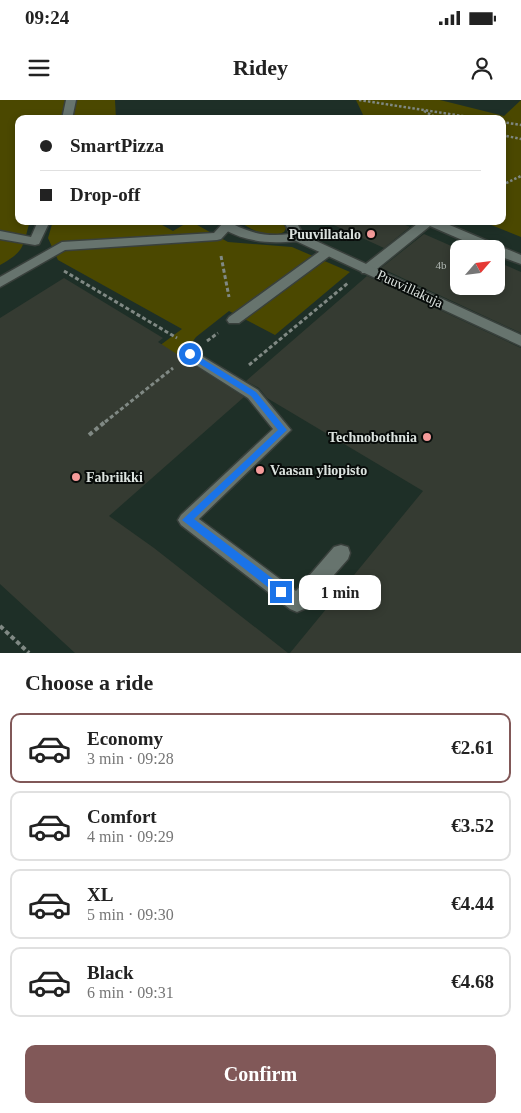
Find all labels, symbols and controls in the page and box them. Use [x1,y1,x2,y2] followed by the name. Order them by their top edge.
[25,7,69,28] text: 09:24
[25,54,53,82] icon: menu
[468,54,496,82] icon: person
[233,55,288,80] text: Ridey
[70,135,164,156] text: SmartPizza
[70,184,140,205] text: Drop-off
[289,227,361,242] place label: Puuvillatalo
[365,228,377,240] marker: Puuvillatalo
[450,240,505,295] north arrow
[450,240,505,295] map controls
[436,259,447,271] house number: 4b
[375,267,446,311] street label: Puuvillakuja
[179,343,201,365] route start
[328,430,417,445] place label: Technobothnia
[421,431,433,443] marker: Technobothnia
[270,463,367,478] place label: Vaasan yliopisto
[254,464,266,476] marker: Vaasan yliopisto
[86,470,143,485] place label: Fabriikki
[70,471,82,483] marker: Fabriikki
[298,574,381,610] callout: 1 min
[270,581,292,603] route end
[321,584,359,601] text: 1 min
[25,670,153,695] text: Choose a ride
[27,726,72,771] icon: car
[87,728,163,749] text: Economy
[451,737,494,758] text: €2.61
[87,750,174,767] text: 3 min · 09:28
[27,804,72,849] icon: car
[87,806,157,827] text: Comfort
[451,815,494,836] text: €3.52
[87,828,174,845] text: 4 min · 09:29
[27,882,72,927] icon: car
[87,884,113,905] text: XL
[451,893,494,914] text: €4.44
[87,906,174,923] text: 5 min · 09:30
[27,960,72,1005] icon: car
[87,962,133,983] text: Black
[451,971,494,992] text: €4.68
[87,984,174,1001] text: 6 min · 09:31
[25,1045,496,1103] button: Confirm

